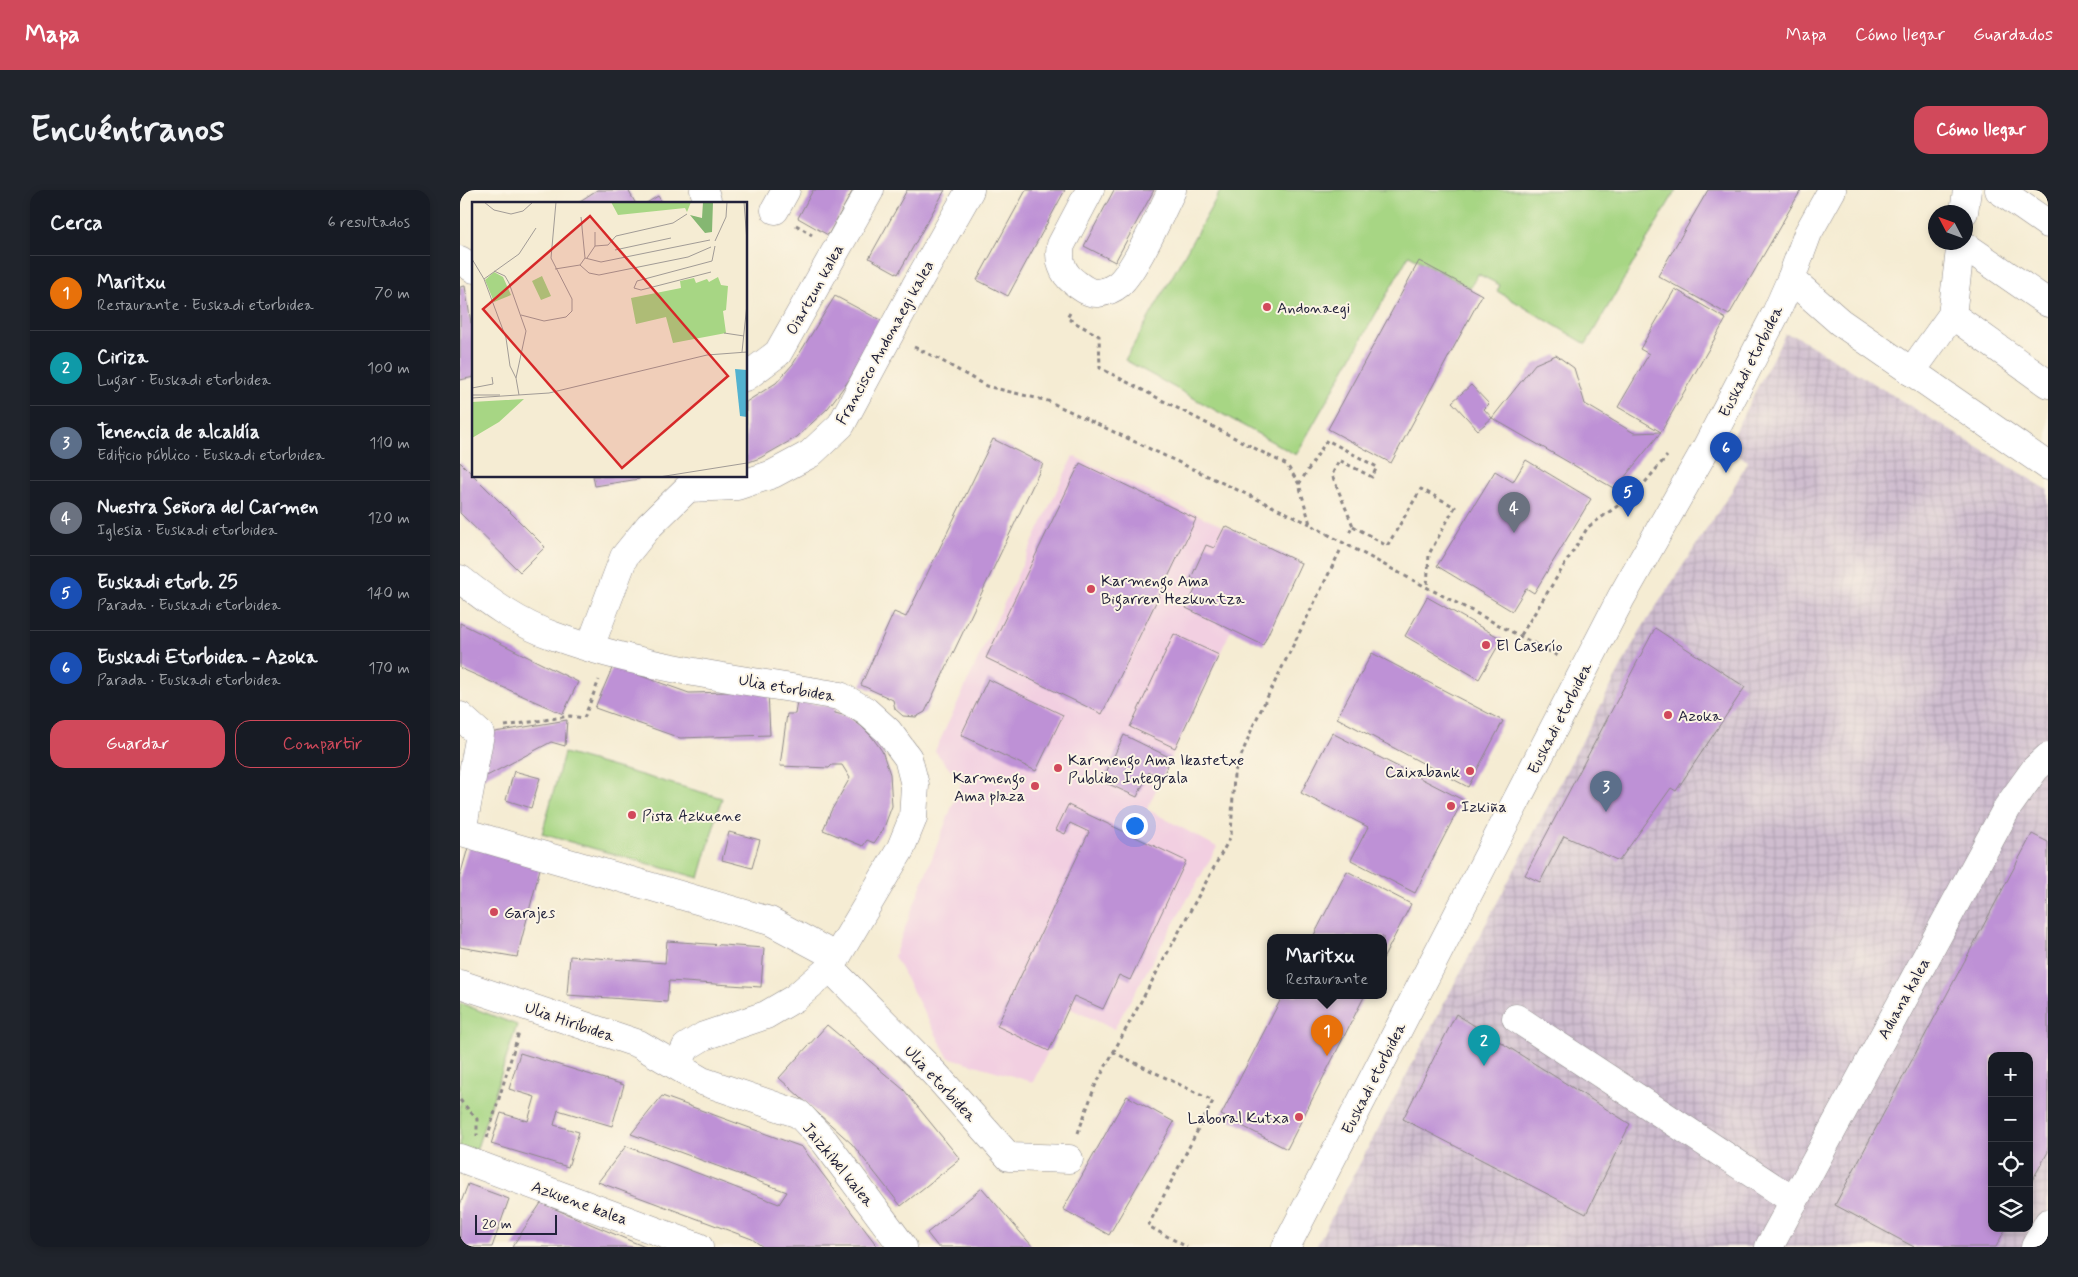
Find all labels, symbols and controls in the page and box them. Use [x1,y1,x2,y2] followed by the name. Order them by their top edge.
[25,20,80,51] text: Mapa
[1786,23,1827,47] text: Mapa
[1855,23,1945,47] text: Cómo llegar
[1973,23,2053,47] text: Guardados
[1914,106,2048,154] button: Cómo llegar
[30,107,225,153] text: Encuéntranos
[472,202,748,478] inset map
[1928,205,1973,250] north arrow
[50,209,103,237] text: Cerca
[328,212,410,233] text: 6 resultados
[782,240,849,339] street label: Oiartzun kalea
[831,257,939,429] street label: Francisco Andonaegi kalea
[97,270,166,295] text: Maritxu
[62,283,70,304] text: 1
[374,283,410,304] text: 70 m
[97,295,314,316] text: Restaurante · Euskadi etorbidea
[1277,298,1350,319] place label: Andonaegi
[1261,301,1273,313] marker: Andonaegi
[1714,302,1789,421] street label: Euskadi etorbidea
[97,345,148,370] text: Ciriza
[62,358,70,379] text: 2
[367,358,410,379] text: 100 m
[97,370,271,391] text: Lugar · Euskadi etorbidea
[97,420,260,445] text: Tenencia de alcaldía
[1710,432,1742,473] pin: 6
[62,433,70,454] text: 3
[369,433,410,454] text: 110 m
[97,445,325,466] text: Edificio público · Euskadi etorbidea
[1612,476,1644,517] pin: 5
[1498,492,1530,533] pin: 4
[97,495,318,520] text: Nuestra Señora del Carmen
[61,508,71,529] text: 4
[368,508,410,529] text: 120 m
[97,520,277,541] text: Iglesia · Euskadi etorbidea
[97,570,238,595] text: Euskadi etorb. 25
[1101,571,1245,611] place label: Karmengo Ama Bigarren Hezkuntza
[61,583,71,604] text: 5
[366,583,410,604] text: 140 m
[1085,583,1097,595] marker: Karmengo Ama Bigarren Hezkuntza
[97,595,281,616] text: Parada · Euskadi etorbidea
[1496,636,1563,657] place label: El Caserío
[1480,639,1492,651] marker: El Caserío
[97,645,317,670] text: Euskadi Etorbidea - Azoka
[62,658,70,679] text: 6
[368,658,410,679] text: 170 m
[1523,659,1598,778] street label: Euskadi etorbidea
[97,670,281,691] text: Parada · Euskadi etorbidea
[737,670,837,707] street label: Ulia etorbidea
[1678,706,1722,727] place label: Azoka
[1662,709,1674,721] marker: Azoka
[50,720,225,768] button: Guardar
[235,720,410,768] button: Compartir
[1068,750,1244,790] place label: Karmengo Ama Ikastetxe Publiko Integrala
[1052,762,1064,774] marker: Karmengo Ama Ikastetxe Publiko Integrala
[1385,762,1460,783] place label: Caixabank
[1464,765,1476,777] marker: Caixabank
[953,768,1025,807] place label: Karmengo Ama plaza
[1590,771,1622,812] pin: 3
[1029,780,1041,792] marker: Karmengo Ama plaza
[1461,797,1507,818] place label: Izkiña
[1445,800,1457,812] marker: Izkiña
[642,806,741,827] place label: Pista Azkuene
[626,809,638,821] marker: Pista Azkuene
[1122,813,1148,839] your location
[504,903,555,924] place label: Garajes
[488,906,500,918] marker: Garajes
[1267,934,1387,999] popup
[1286,944,1355,969] text: Maritxu
[1873,954,1935,1043] street label: Aduana kalea
[1286,969,1368,990] text: Restaurante
[522,997,618,1048] street label: Ulia Hiribidea
[1311,1015,1343,1056] pin: 1
[1337,1019,1412,1138] street label: Euskadi etorbidea
[1468,1025,1500,1066] pin: 2
[899,1041,981,1127] street label: Ulia etorbidea
[1988,1052,2033,1232] map controls
[1988,1052,2033,1097] button: +
[1988,1097,2033,1142] button: −
[1188,1108,1289,1129] place label: Laboral Kutxa
[1293,1111,1305,1123] marker: Laboral Kutxa
[797,1118,879,1212] street label: Jaizkibel kalea
[1988,1142,2033,1187] button: locate
[529,1176,630,1231] street label: Azkuene kalea
[1988,1187,2033,1232] button: layers
[475,1212,558,1235] scale bar
[482,1215,512,1233] text: 20 m

